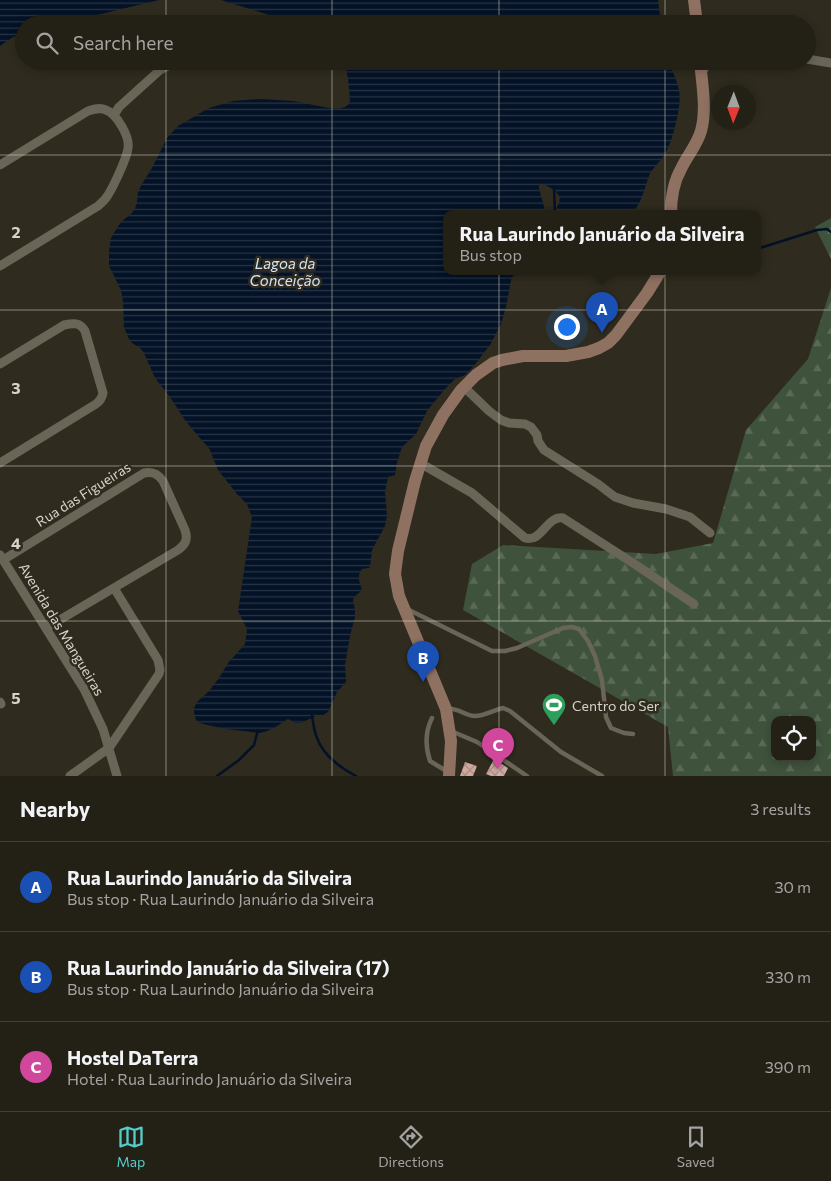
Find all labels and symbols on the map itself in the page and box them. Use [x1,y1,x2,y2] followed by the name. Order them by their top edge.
[711,85,756,130] north arrow
[11,222,21,241] text: 2
[249,254,321,289] water label: Lagoa da Conceição
[586,292,618,333] pin: A
[554,314,580,340] your location
[11,378,21,397] text: 3
[32,458,134,530] street label: Rua das Figueiras
[11,533,21,552] text: 4
[16,560,108,698] street label: Avenida das Mangueiras
[407,641,439,682] pin: B
[11,688,21,707] text: 5
[541,692,567,726] sports icon: Centro do Ser
[572,697,660,714] place label: Centro do Ser
[482,728,514,769] pin: C

